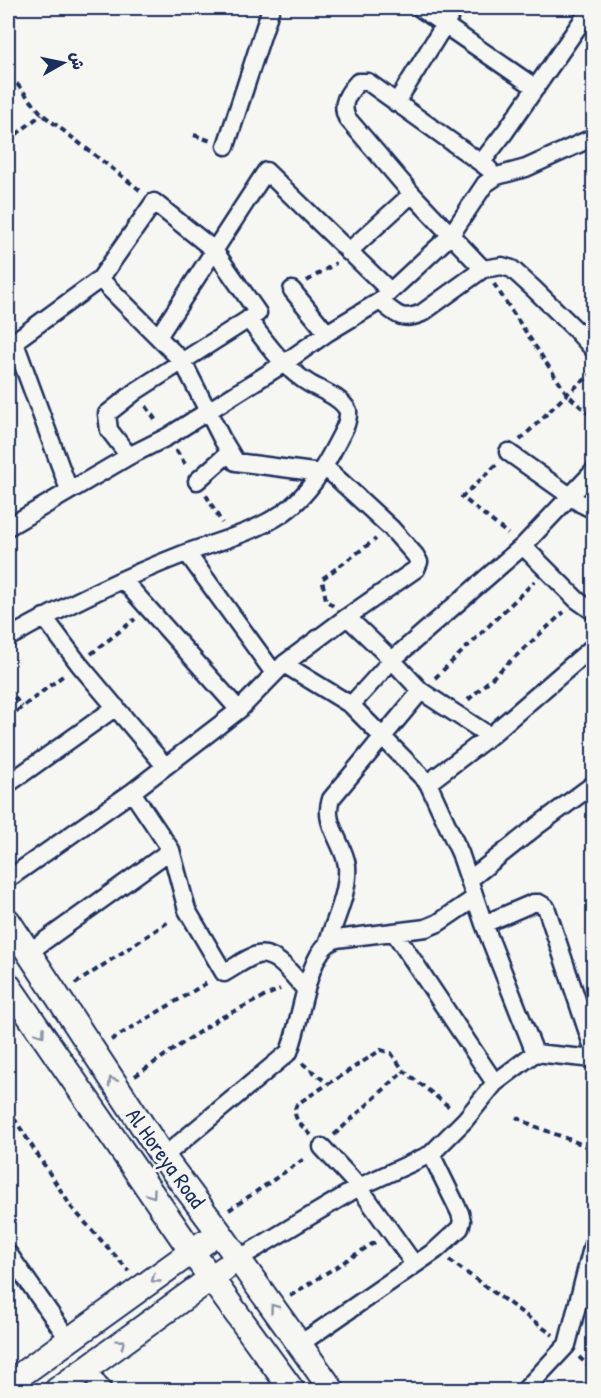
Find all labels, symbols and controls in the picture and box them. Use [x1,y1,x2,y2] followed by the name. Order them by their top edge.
[33,33,93,93] north arrow
[66,50,90,71] text: ش
[34,1027,45,1038] one-way arrow
[108,1077,120,1087] one-way arrow
[119,1102,213,1215] street label: Al Horeya Road
[145,1187,156,1198] one-way arrow
[151,1272,162,1283] one-way arrow
[270,1304,281,1315] one-way arrow
[115,1340,126,1351] one-way arrow

